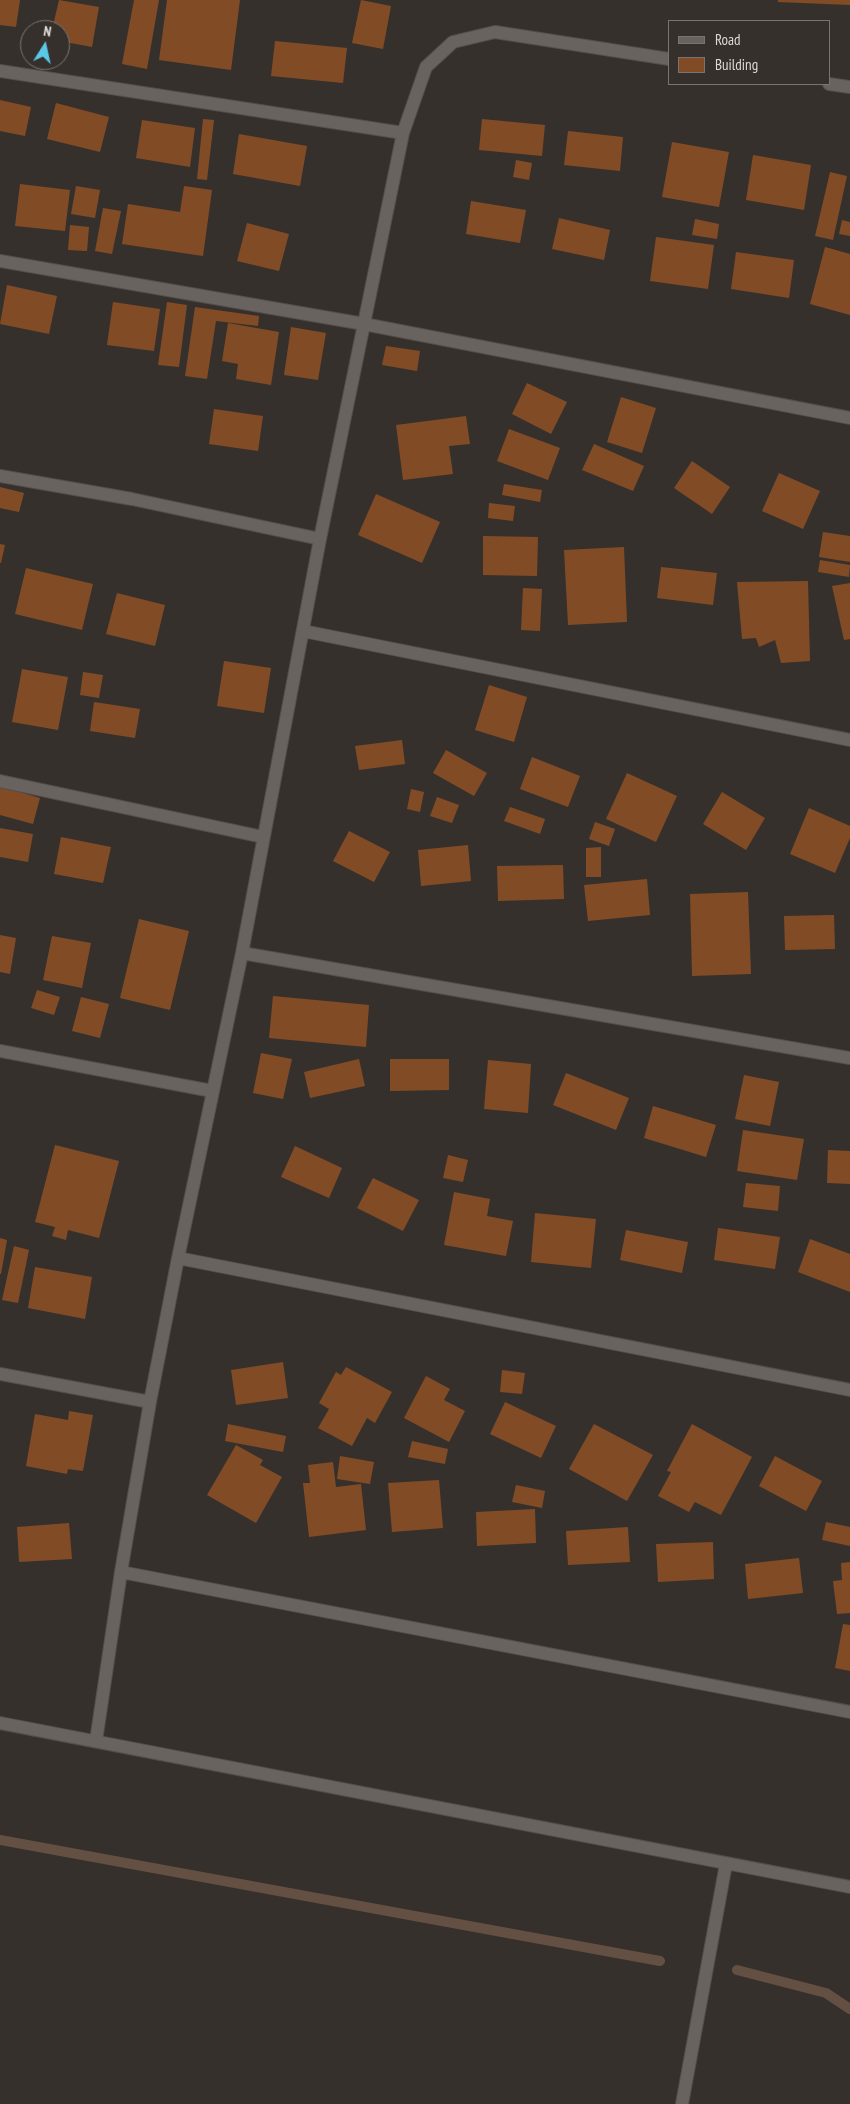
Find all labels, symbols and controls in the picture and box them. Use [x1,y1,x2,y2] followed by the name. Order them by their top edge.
[20,20,70,70] north arrow
[668,20,830,85] legend
[42,22,53,41] text: N
[715,30,741,49] text: Road
[715,55,758,74] text: Building

